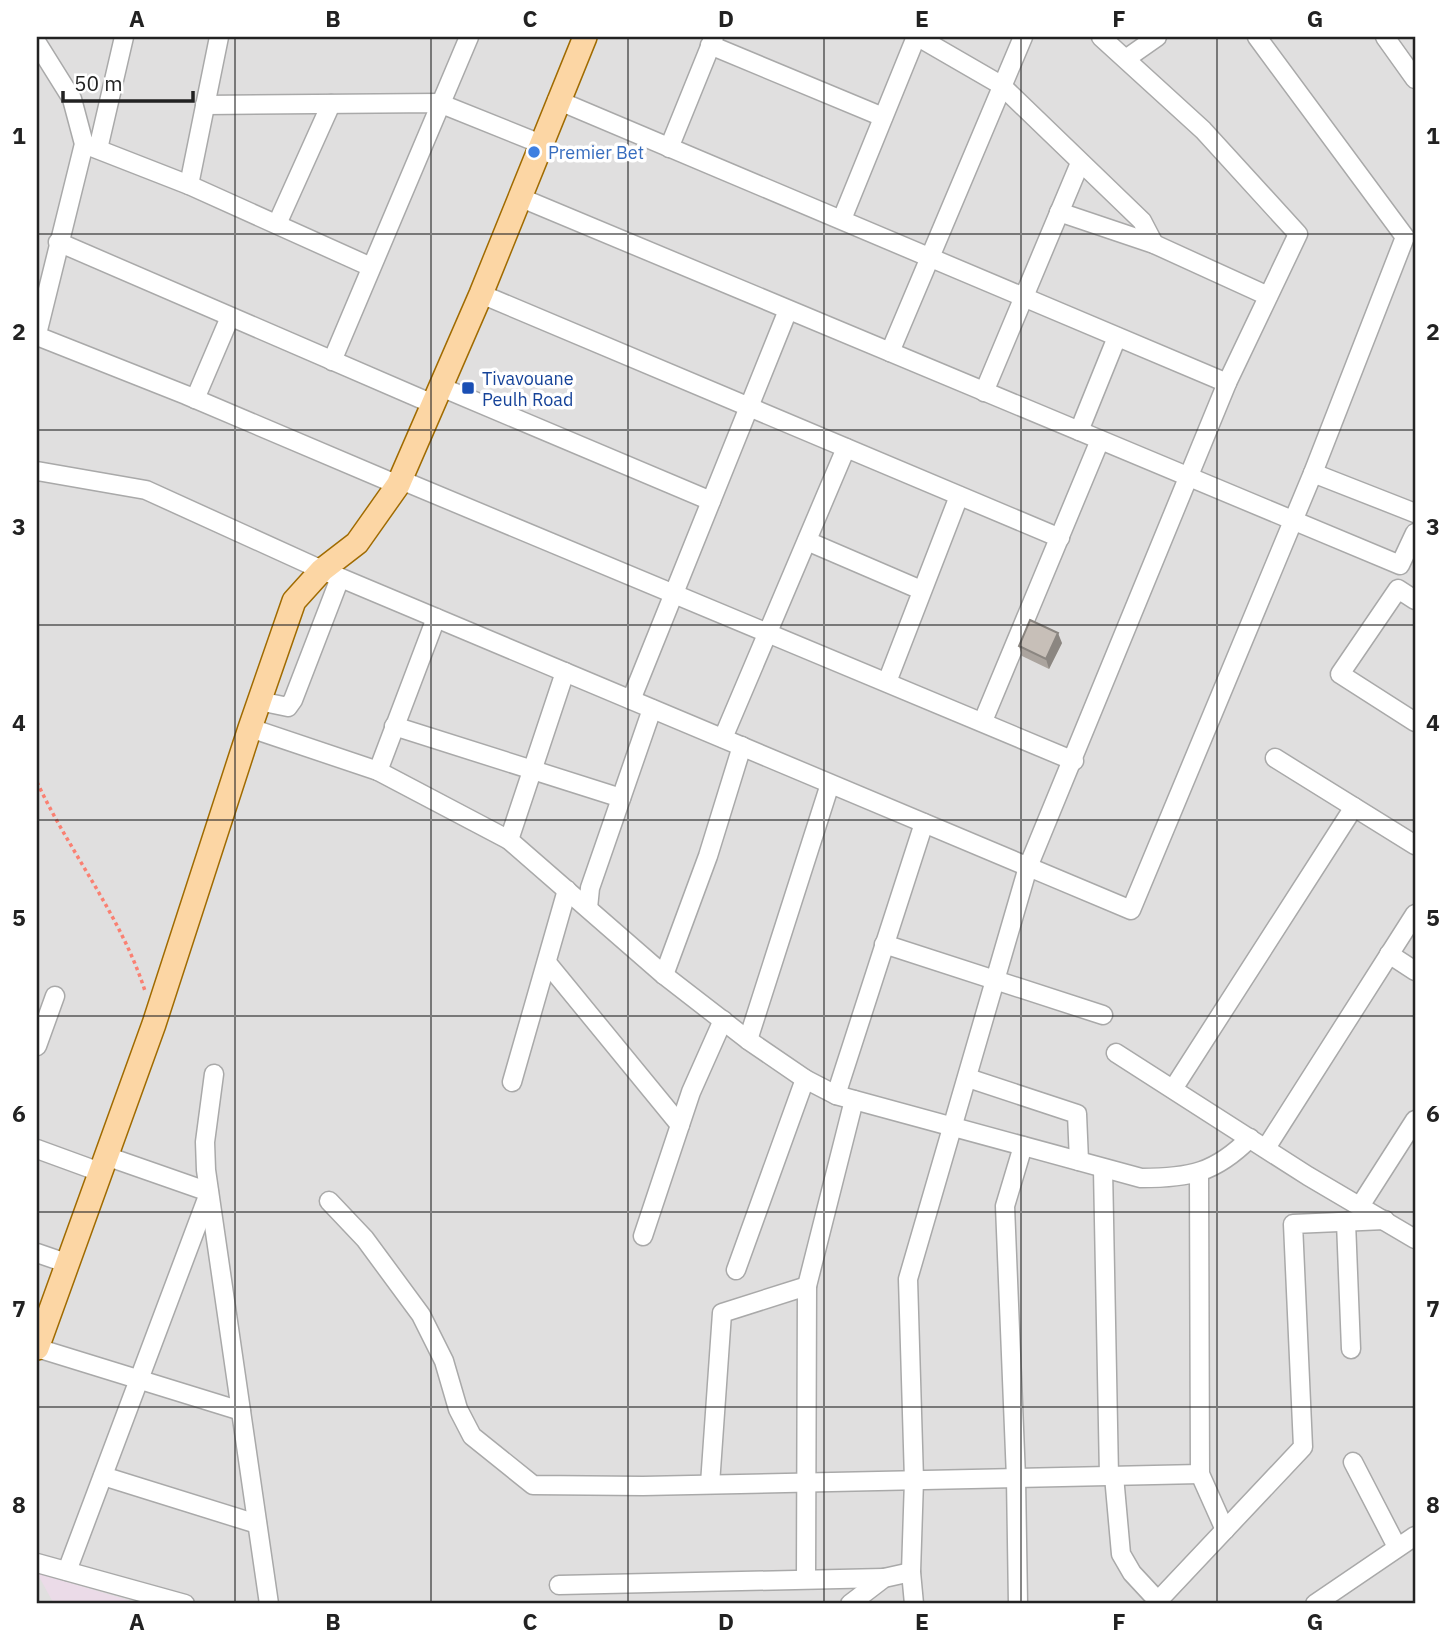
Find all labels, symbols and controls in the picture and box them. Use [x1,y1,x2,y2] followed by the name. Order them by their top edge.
[129,3,145,33] text: A
[325,3,341,33] text: B
[523,3,538,33] text: C
[718,3,734,33] text: D
[915,3,929,33] text: E
[1112,3,1126,33] text: F
[1307,3,1323,33] text: G
[63,60,192,104] scale bar
[74,69,123,97] text: 50 m
[12,120,26,150] text: 1
[1426,120,1440,150] text: 1
[548,141,644,164] place label: Premier Bet
[526,144,542,160] marker: Premier Bet
[12,316,26,346] text: 2
[1426,316,1440,346] text: 2
[482,367,574,411] place label: Tivavouane Peulh Road
[460,380,476,396] marker: Tivavouane Peulh Road
[12,511,26,541] text: 3
[1426,511,1440,541] text: 3
[12,707,26,737] text: 4
[1426,707,1440,737] text: 4
[12,902,26,932] text: 5
[1426,902,1440,932] text: 5
[12,1098,26,1128] text: 6
[1426,1098,1440,1128] text: 6
[12,1293,26,1323] text: 7
[1426,1293,1440,1323] text: 7
[12,1489,26,1519] text: 8
[1426,1489,1440,1519] text: 8
[129,1606,145,1636] text: A
[325,1606,341,1636] text: B
[523,1606,538,1636] text: C
[718,1606,734,1636] text: D
[915,1606,929,1636] text: E
[1112,1606,1126,1636] text: F
[1307,1606,1323,1636] text: G

